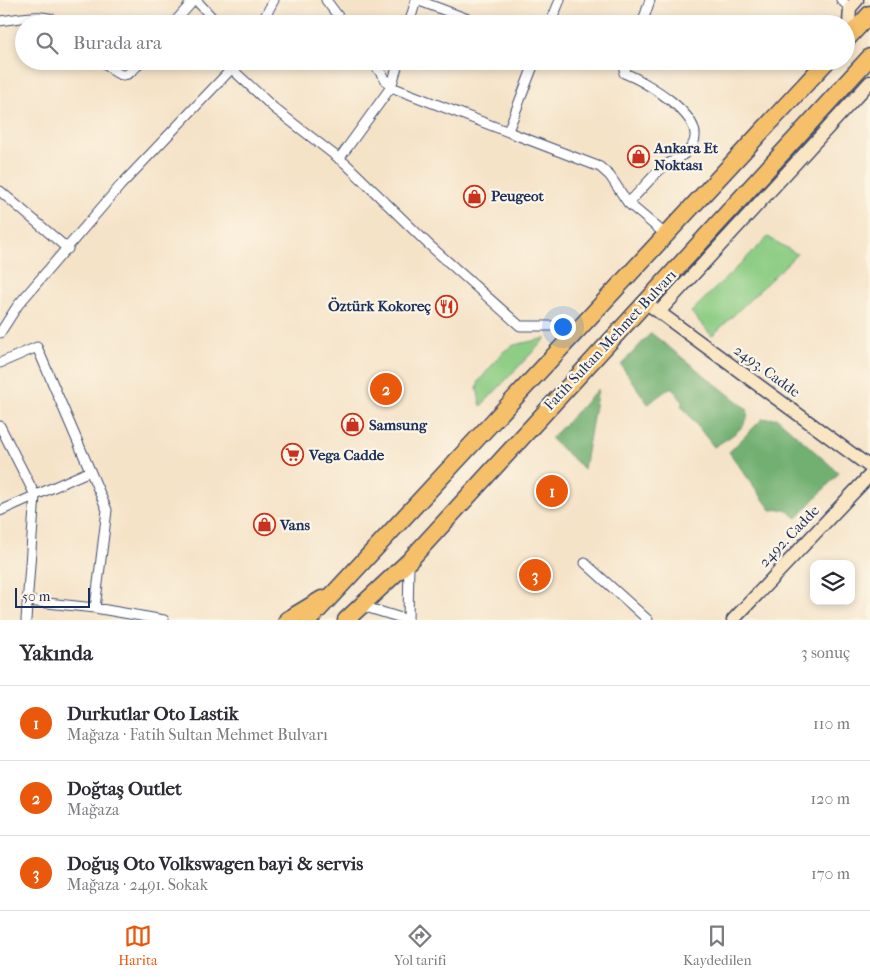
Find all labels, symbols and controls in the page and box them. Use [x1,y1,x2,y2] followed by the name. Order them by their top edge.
[15,15,855,70] search box
[33,29,61,57] icon: search
[73,32,162,54] text: Burada ara
[653,139,719,174] place label: Ankara Et Noktası
[626,145,650,169] shop icon: Ankara Et Noktası
[463,184,487,208] shop icon: Peugeot
[491,187,545,205] place label: Peugeot
[540,266,680,414] street label: Fatih Sultan Mehmet Bulvarı
[435,294,459,318] restaurant icon: Öztürk Kokoreç
[328,297,431,316] place label: Öztürk Kokoreç
[550,314,576,340] your location
[730,341,804,401] street label: 2493. Cadde
[370,370,402,408] pin: 2
[341,413,365,437] shop icon: Samsung
[369,416,428,434] place label: Samsung
[281,443,305,467] supermarket icon: Vega Cadde
[308,446,385,464] place label: Vega Cadde
[536,472,568,510] pin: 1
[755,501,823,571] street label: 2492. Cadde
[252,513,276,537] shop icon: Vans
[279,516,310,534] place label: Vans
[519,556,551,594] pin: 3
[810,560,855,605] map controls
[810,560,855,605] button: layers
[15,585,90,608] scale bar
[22,588,50,605] text: 50 m
[20,641,93,665] text: Yakında
[801,643,850,662] text: 3 sonuç
[67,703,239,725] text: Durkutlar Oto Lastik
[33,714,39,733] text: 1
[813,714,850,733] text: 110 m
[67,725,328,744] text: Mağaza · Fatih Sultan Mehmet Bulvarı
[67,778,182,800] text: Doğtaş Outlet
[32,789,40,808] text: 2
[811,789,850,808] text: 120 m
[67,800,119,819] text: Mağaza
[67,853,363,875] text: Doğuş Oto Volkswagen bayi & servis
[33,864,39,883] text: 3
[811,864,850,883] text: 170 m
[67,875,208,894] text: Mağaza · 2491. Sokak
[118,922,157,969] tab: Harita
[394,922,446,969] tab: Yol tarifi
[683,922,752,969] tab: Kaydedilen

